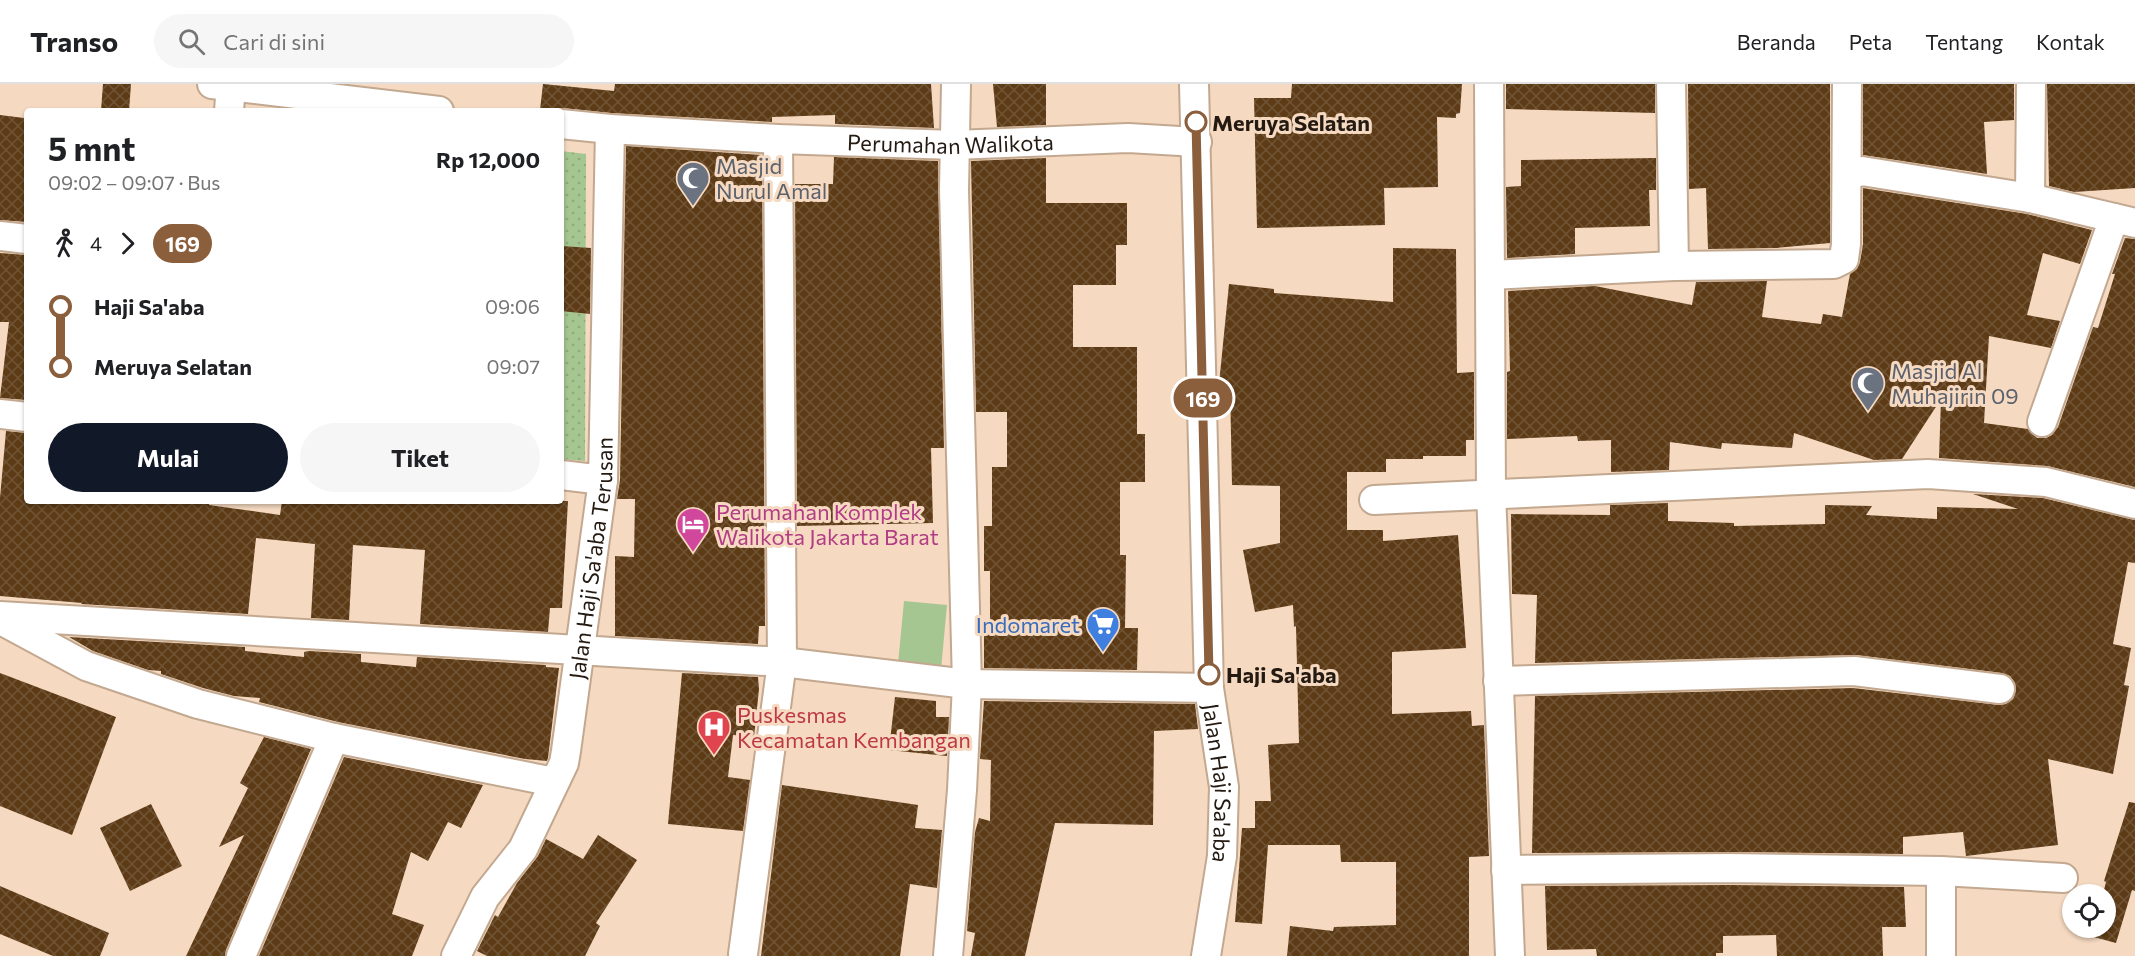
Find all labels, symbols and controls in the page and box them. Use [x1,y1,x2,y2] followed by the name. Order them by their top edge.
[154,14,574,68] search box
[30,24,118,58] text: Transo
[175,25,208,58] icon: search
[223,28,325,55] text: Cari di sini
[1737,29,1816,54] text: Beranda
[1849,29,1892,54] text: Peta
[1925,29,2003,54] text: Tentang
[2036,29,2105,54] text: Kontak
[1212,109,1370,136] place label: Meruya Selatan
[1185,111,1207,133] marker: Meruya Selatan
[48,127,135,168] text: 5 mnt
[847,128,1054,159] street label: Perumahan Walikota
[436,146,540,173] text: Rp 12,000
[716,152,827,204] place label: Masjid Nurul Amal
[675,160,711,207] mosque icon: Masjid Nurul Amal
[48,170,220,194] text: 09:02 – 09:07 · Bus
[48,227,81,260] icon: walk
[111,227,144,260] icon: forward
[90,231,102,255] text: 4
[165,231,200,256] text: 169
[94,293,205,320] text: Haji Sa'aba
[485,294,540,318] text: 09:06
[94,353,252,380] text: Meruya Selatan
[487,354,540,378] text: 09:07
[1891,357,2019,409] place label: Masjid Al Muhajirin 09
[1850,365,1886,412] mosque icon: Masjid Al Muhajirin 09
[1168,378,1238,418] line badge: 169
[1185,386,1221,411] text: 169
[48,423,288,492] button: Mulai
[300,423,540,492] button: Tiket
[562,437,617,681] street label: Jalan Haji Sa'aba Terusan
[716,498,939,550] place label: Perumahan Komplek Walikota Jakarta Barat
[675,506,711,553] hotel icon: Perumahan Komplek Walikota Jakarta Barat
[1085,606,1121,653] supermarket icon: Indomaret
[976,611,1080,638] place label: Indomaret
[1226,661,1337,688] place label: Haji Sa'aba
[1198,663,1220,685] marker: Haji Sa'aba
[737,701,971,753] place label: Puskesmas Kecamatan Kembangan
[1198,701,1238,865] street label: Jalan Haji Sa'aba
[696,709,732,756] hospital icon: Puskesmas Kecamatan Kembangan
[2062,884,2116,938] map controls
[2062,884,2116,938] button: locate

